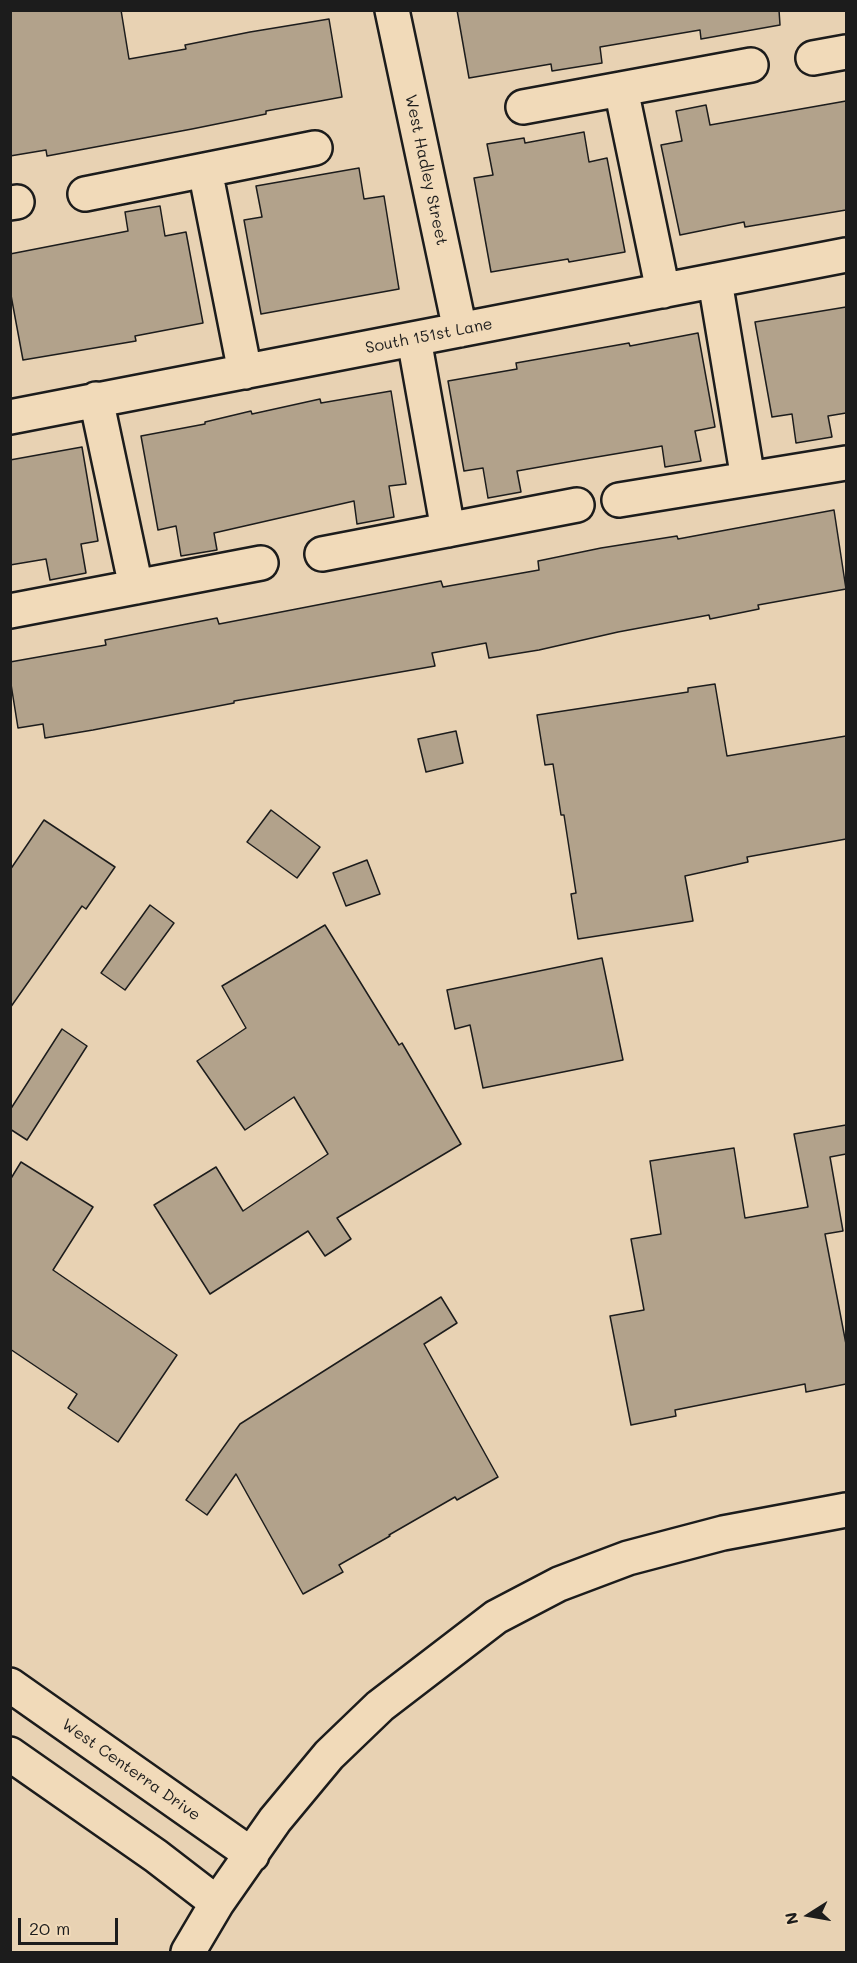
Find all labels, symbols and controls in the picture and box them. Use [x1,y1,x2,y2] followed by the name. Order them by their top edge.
[401,93,451,247] street label: West Hadley Street
[364,314,494,358] street label: South 151st Lane
[58,1715,204,1825] street label: West Centerra Drive
[779,1885,839,1945] north arrow
[21,1906,122,1944] scale bar
[779,1911,802,1926] text: N
[29,1916,70,1940] text: 20 m

